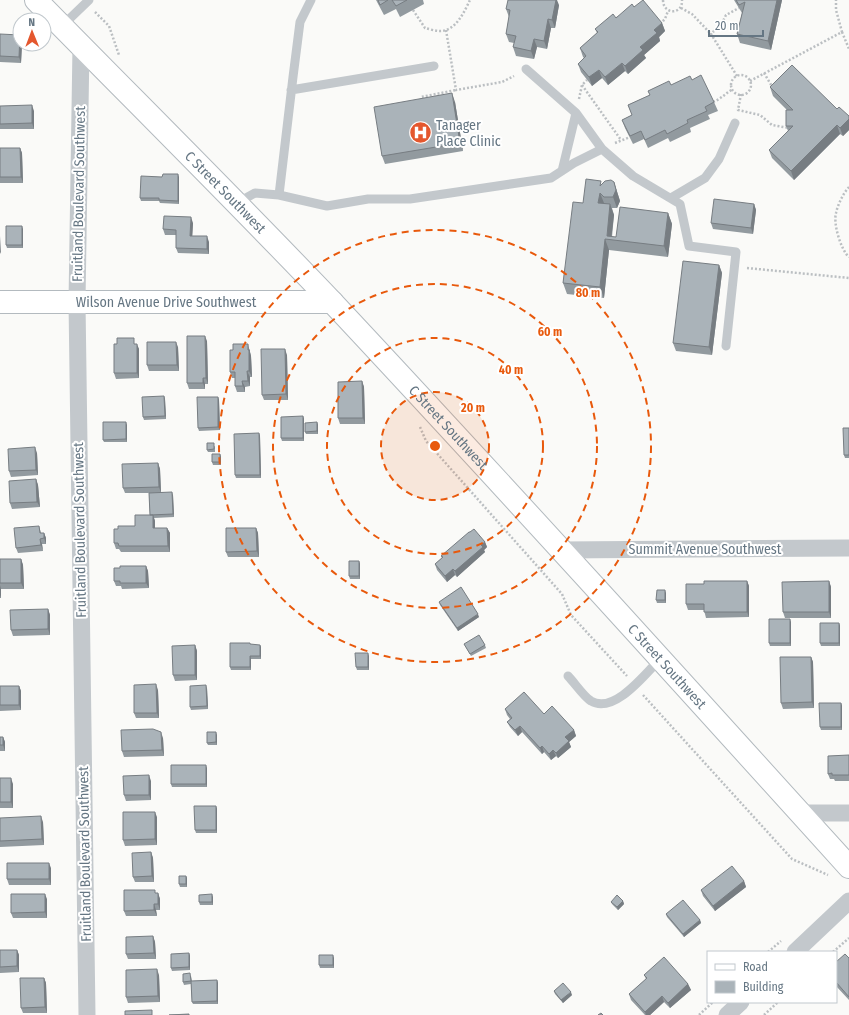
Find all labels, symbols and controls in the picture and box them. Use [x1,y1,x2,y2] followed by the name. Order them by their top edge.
[12,12,52,52] north arrow
[709,12,763,38] scale bar
[28,16,35,29] text: N
[715,19,739,33] text: 20 m
[69,106,89,282] street label: Fruitland Boulevard Southwest
[436,117,501,150] place label: Tanager Place Clinic
[407,120,433,146] hospital icon: Tanager Place Clinic
[182,148,270,237] street label: C Street Southwest
[576,286,600,300] text: 80 m
[76,294,257,311] street label: Wilson Avenue Drive Southwest
[538,325,562,339] text: 60 m
[499,363,523,377] text: 40 m
[405,382,492,473] street label: C Street Southwest
[460,401,485,415] text: 20 m
[428,439,442,453] centre of rings
[70,442,90,618] street label: Fruitland Boulevard Southwest
[629,541,782,558] street label: Summit Avenue Southwest
[624,621,710,713] street label: C Street Southwest
[75,766,95,942] street label: Fruitland Boulevard Southwest
[707,951,837,1003] legend
[743,960,768,974] text: Road
[743,980,784,994] text: Building

